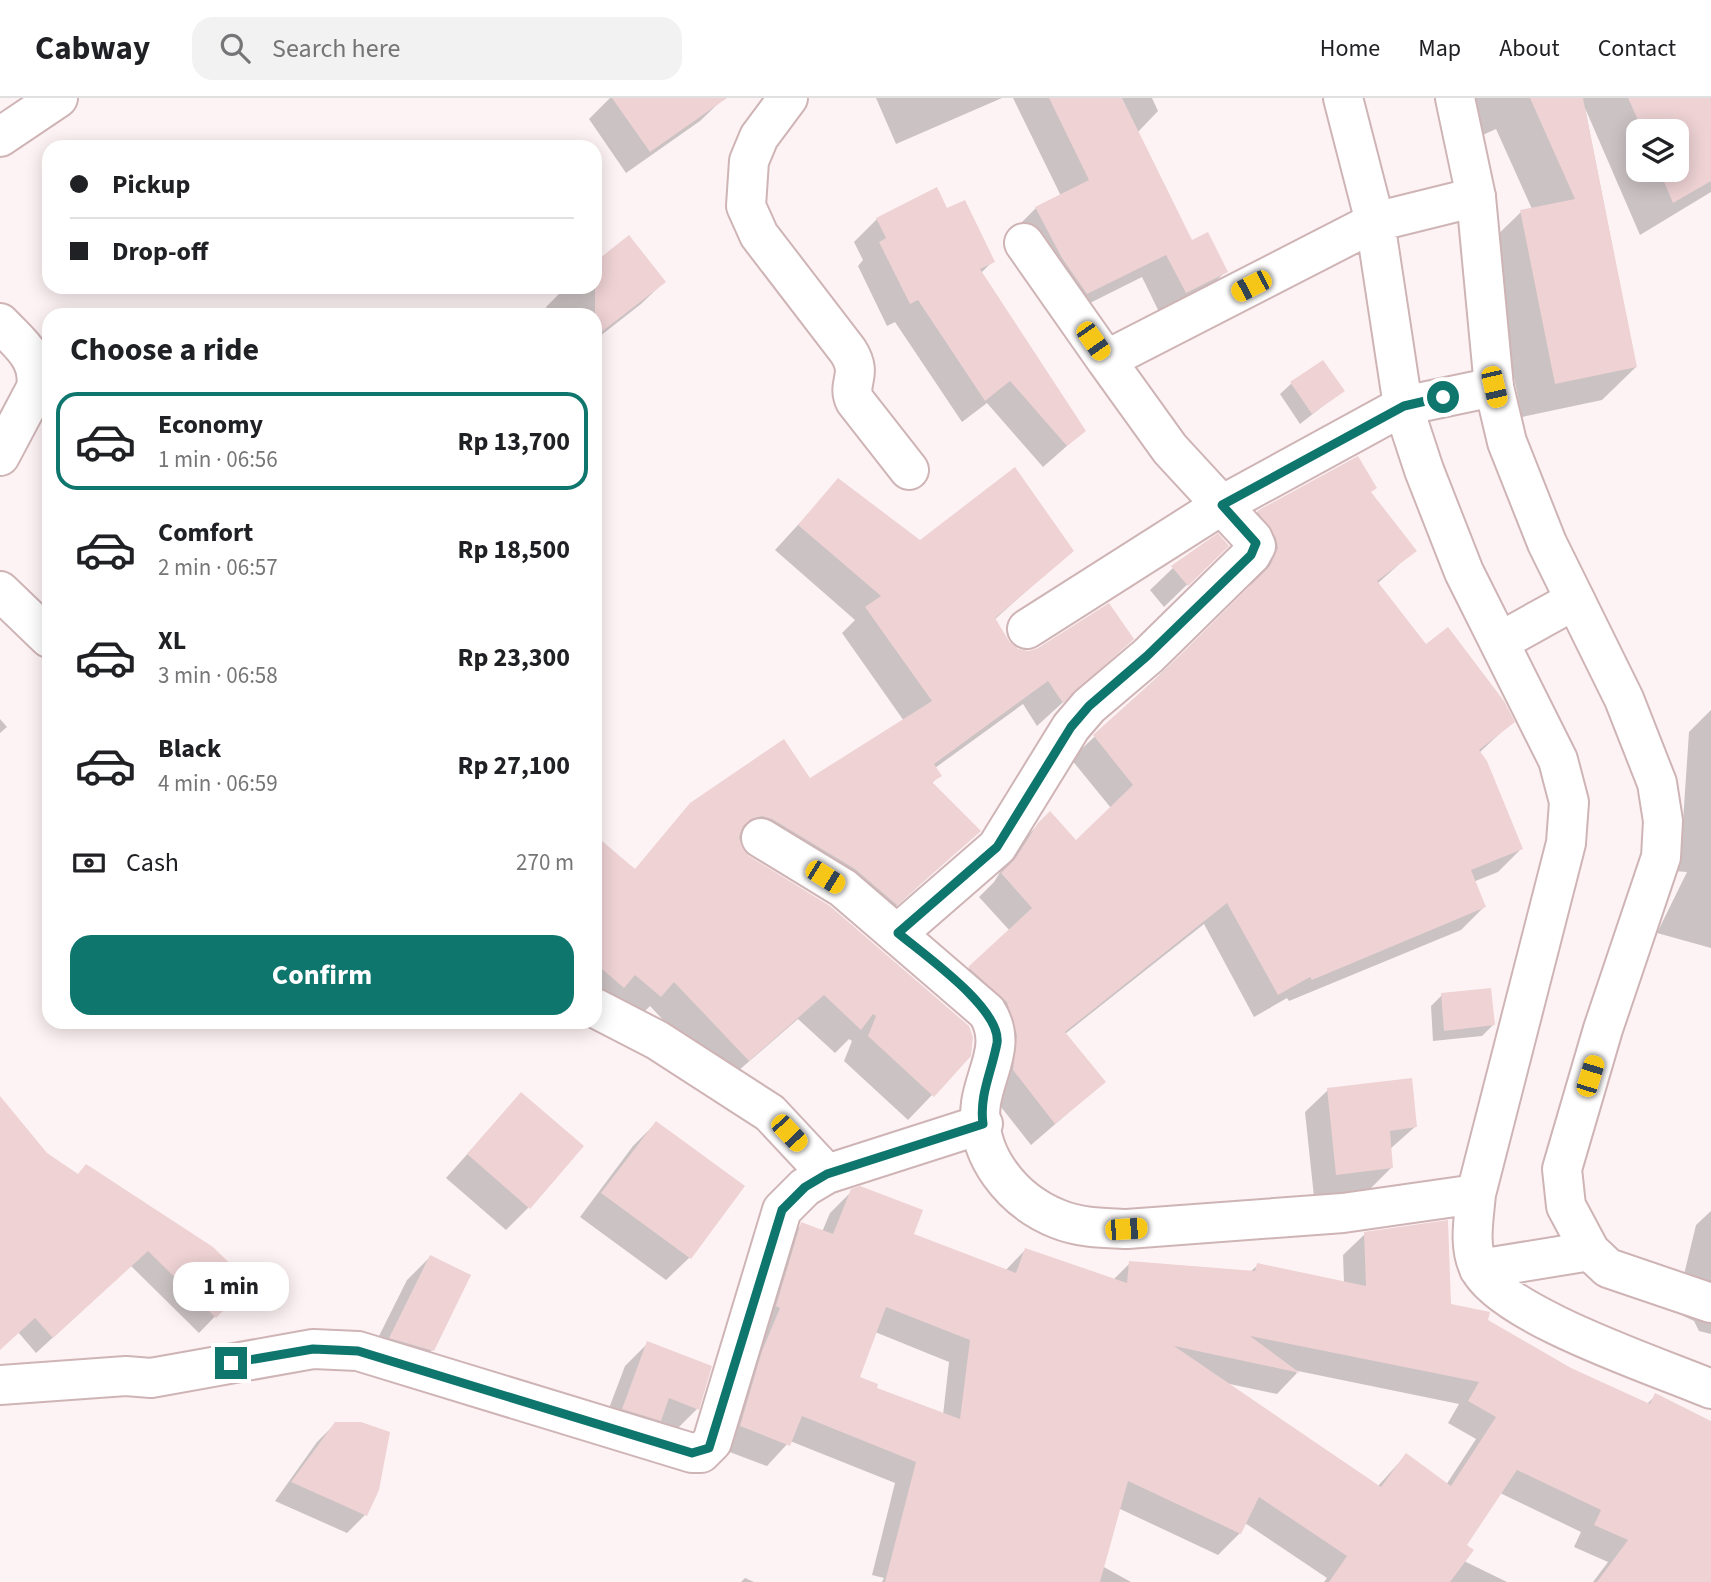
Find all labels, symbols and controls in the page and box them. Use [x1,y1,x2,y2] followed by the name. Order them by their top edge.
[192,17,682,80] search box
[35,25,150,72] text: Cabway
[216,29,254,67] icon: search
[272,30,400,67] text: Search here
[1320,31,1380,66] text: Home
[1418,31,1461,66] text: Map
[1499,31,1560,66] text: About
[1598,31,1676,66] text: Contact
[1626,119,1689,182] map controls
[1626,119,1689,182] button: layers
[112,166,190,203] text: Pickup
[112,233,208,270] text: Drop-off
[1228,267,1275,305] car
[1073,318,1114,364] car
[70,327,259,373] text: Choose a ride
[1480,364,1509,410] car
[1427,381,1459,413] route start
[158,406,263,443] text: Economy
[74,410,137,473] icon: car
[458,423,570,460] text: Rp 13,700
[158,443,278,476] text: 1 min · 06:56
[158,514,253,551] text: Comfort
[74,518,137,581] icon: car
[458,531,570,568] text: Rp 18,500
[158,551,278,584] text: 2 min · 06:57
[158,622,186,659] text: XL
[74,626,137,689] icon: car
[458,639,570,676] text: Rp 23,300
[158,659,278,692] text: 3 min · 06:58
[158,730,221,767] text: Black
[74,734,137,797] icon: car
[458,747,570,784] text: Rp 27,100
[158,767,278,800] text: 4 min · 06:59
[70,844,108,882] icon: cash
[126,844,179,881] text: Cash
[516,846,574,879] text: 270 m
[802,857,849,897] car
[70,935,574,1015] button: Confirm
[1574,1053,1607,1099] car
[767,1110,812,1156] car
[1105,1217,1148,1241] car
[173,1262,289,1310] callout: 1 min
[203,1270,259,1303] text: 1 min
[215,1347,247,1379] route end

